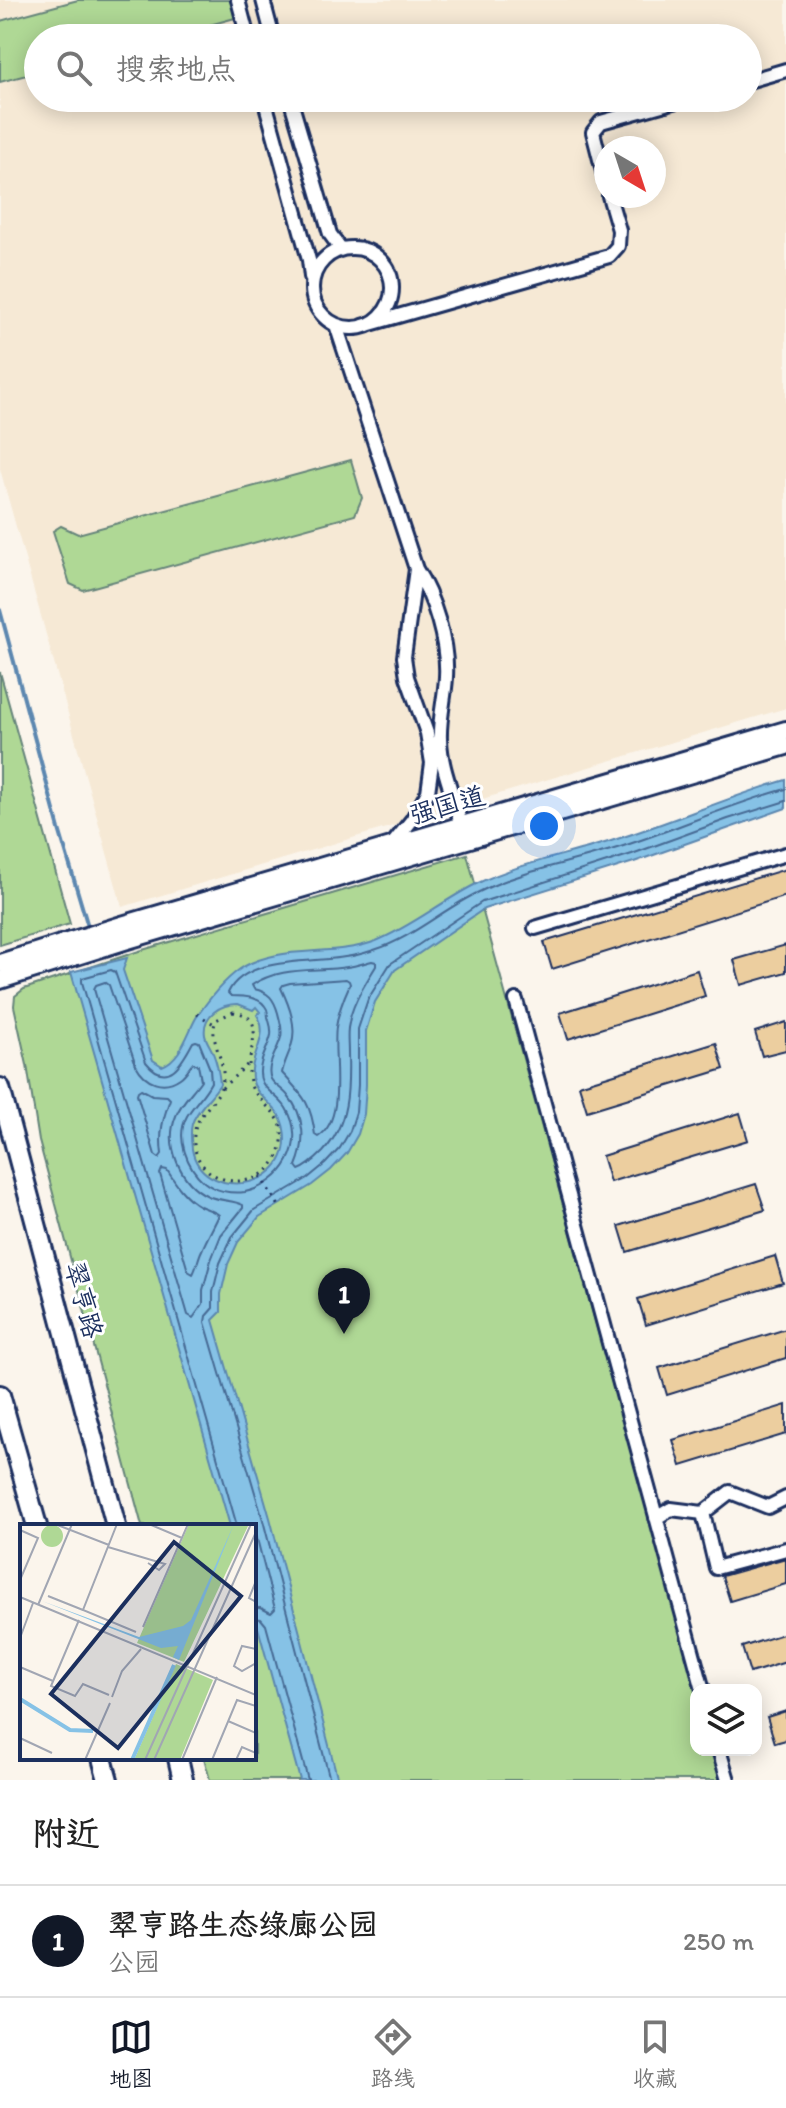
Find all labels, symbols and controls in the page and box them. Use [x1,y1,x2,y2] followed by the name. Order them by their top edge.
[24,24,762,112] search box
[52,46,96,90] icon: search
[116,50,236,87] text: 搜索地点
[594,136,666,208] north arrow
[405,779,489,831] street label: 强国道
[524,806,564,846] your location
[58,1258,110,1342] street label: 翠亨路
[318,1268,370,1334] pin: 1
[20,1524,256,1760] inset map
[690,1684,762,1756] map controls
[690,1684,762,1756] button: layers
[32,1813,100,1854] text: 附近
[108,1906,378,1943] text: 翠亨路生态绿廊公园
[52,1925,64,1957] text: 1
[683,1925,754,1957] text: 250 m
[108,1946,160,1978] text: 公园
[109,2015,153,2092] tab: 地图
[371,2015,415,2092] tab: 路线
[633,2015,677,2092] tab: 收藏

